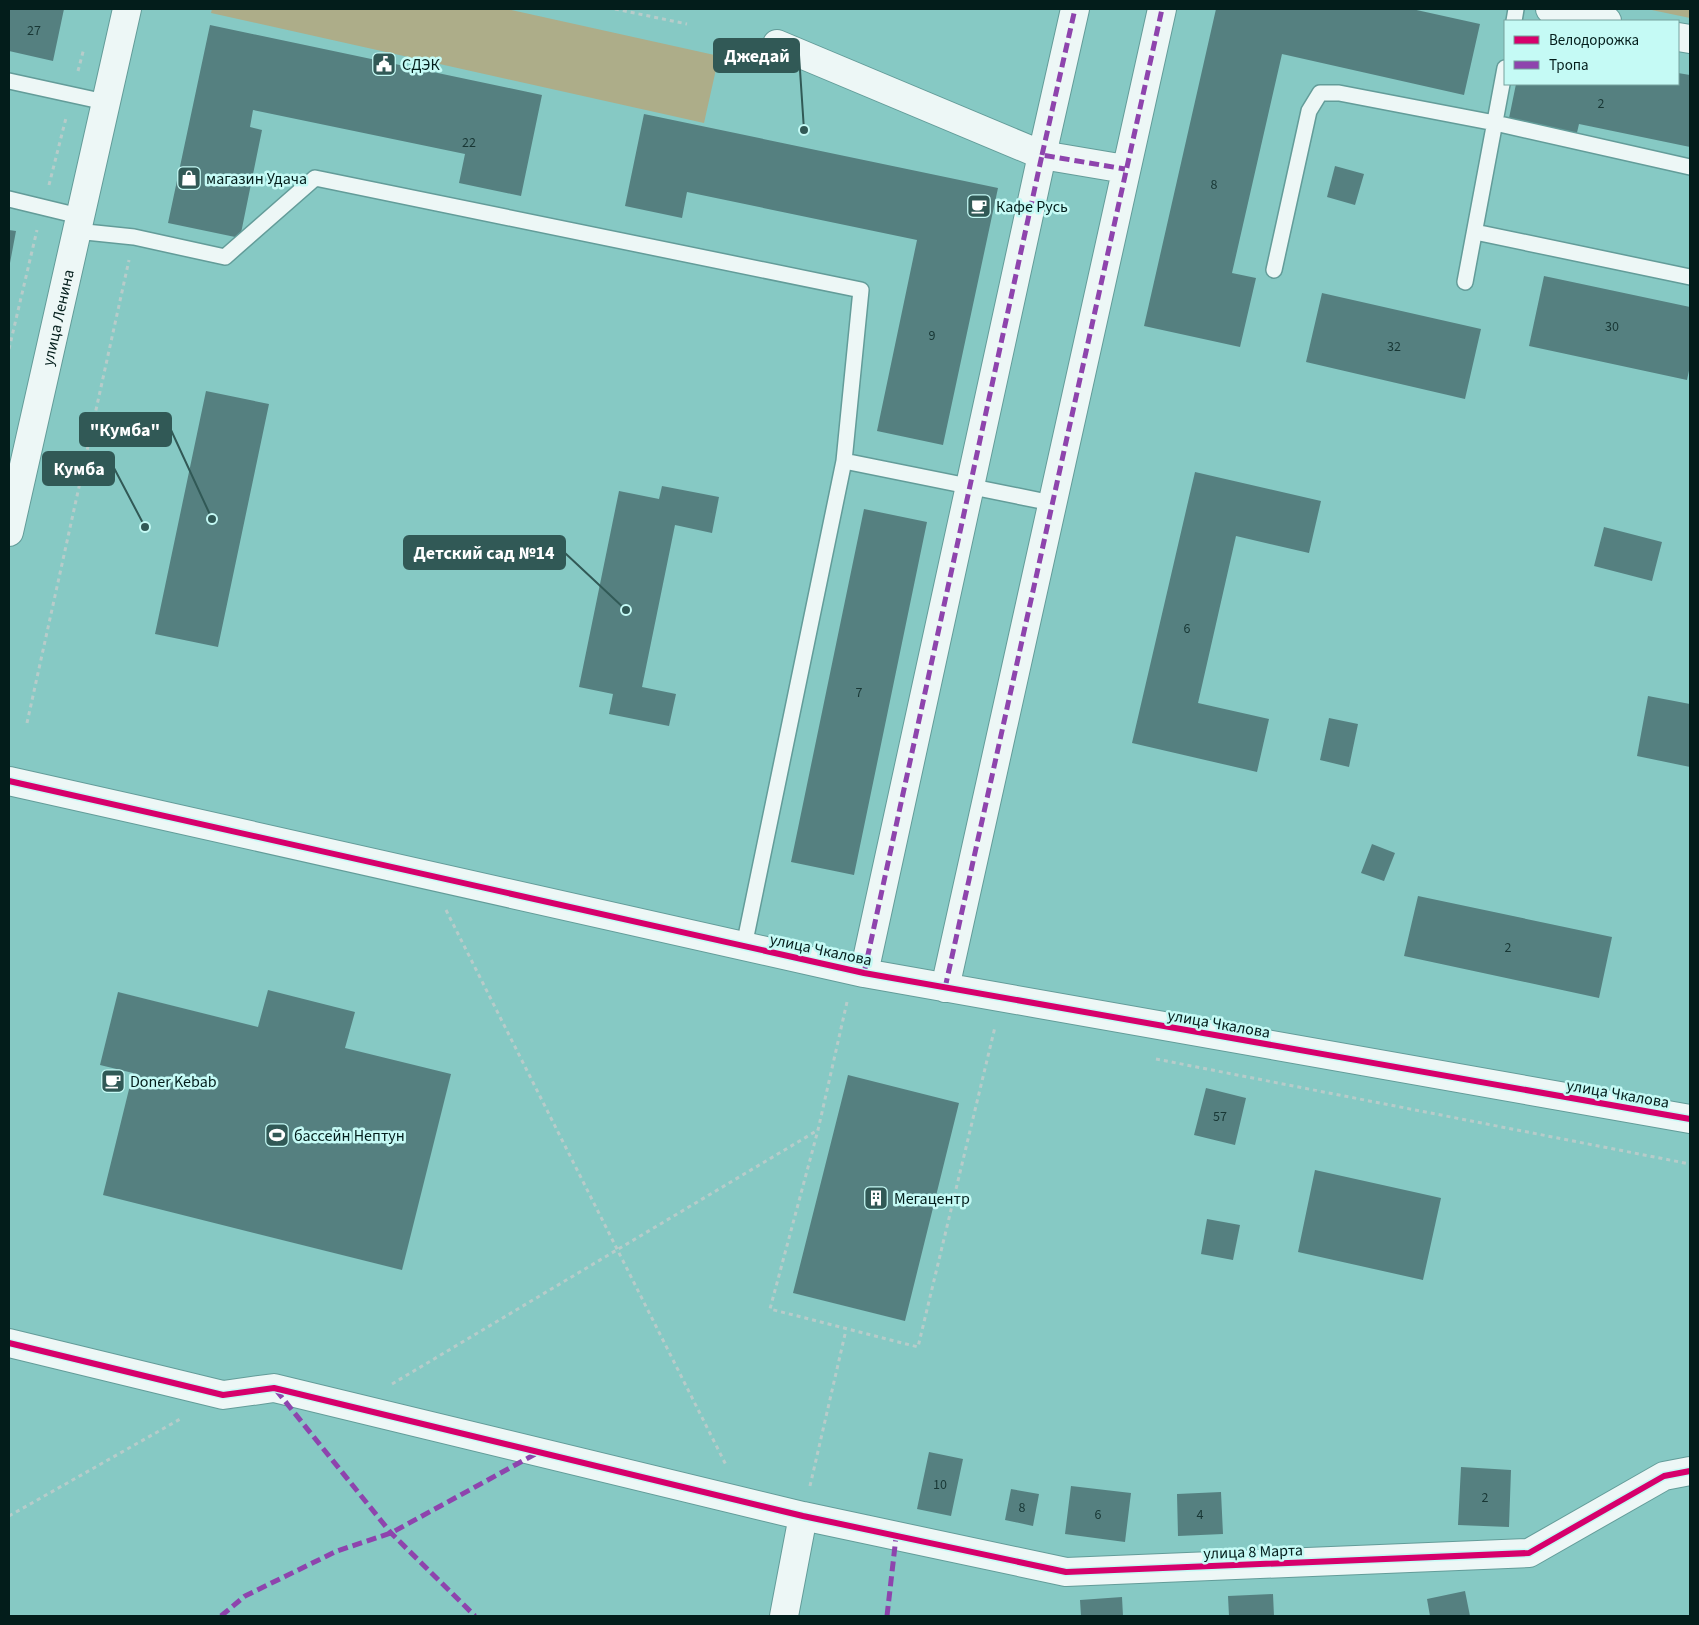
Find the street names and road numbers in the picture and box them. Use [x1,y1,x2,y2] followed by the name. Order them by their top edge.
[37,267,80,368] street label: улица Ленина
[768,928,874,972] street label: улица Чкалова
[1166,1004,1272,1044] street label: улица Чкалова
[1565,1074,1671,1114] street label: улица Чкалова
[1203,1539,1303,1565] street label: улица 8 Марта

